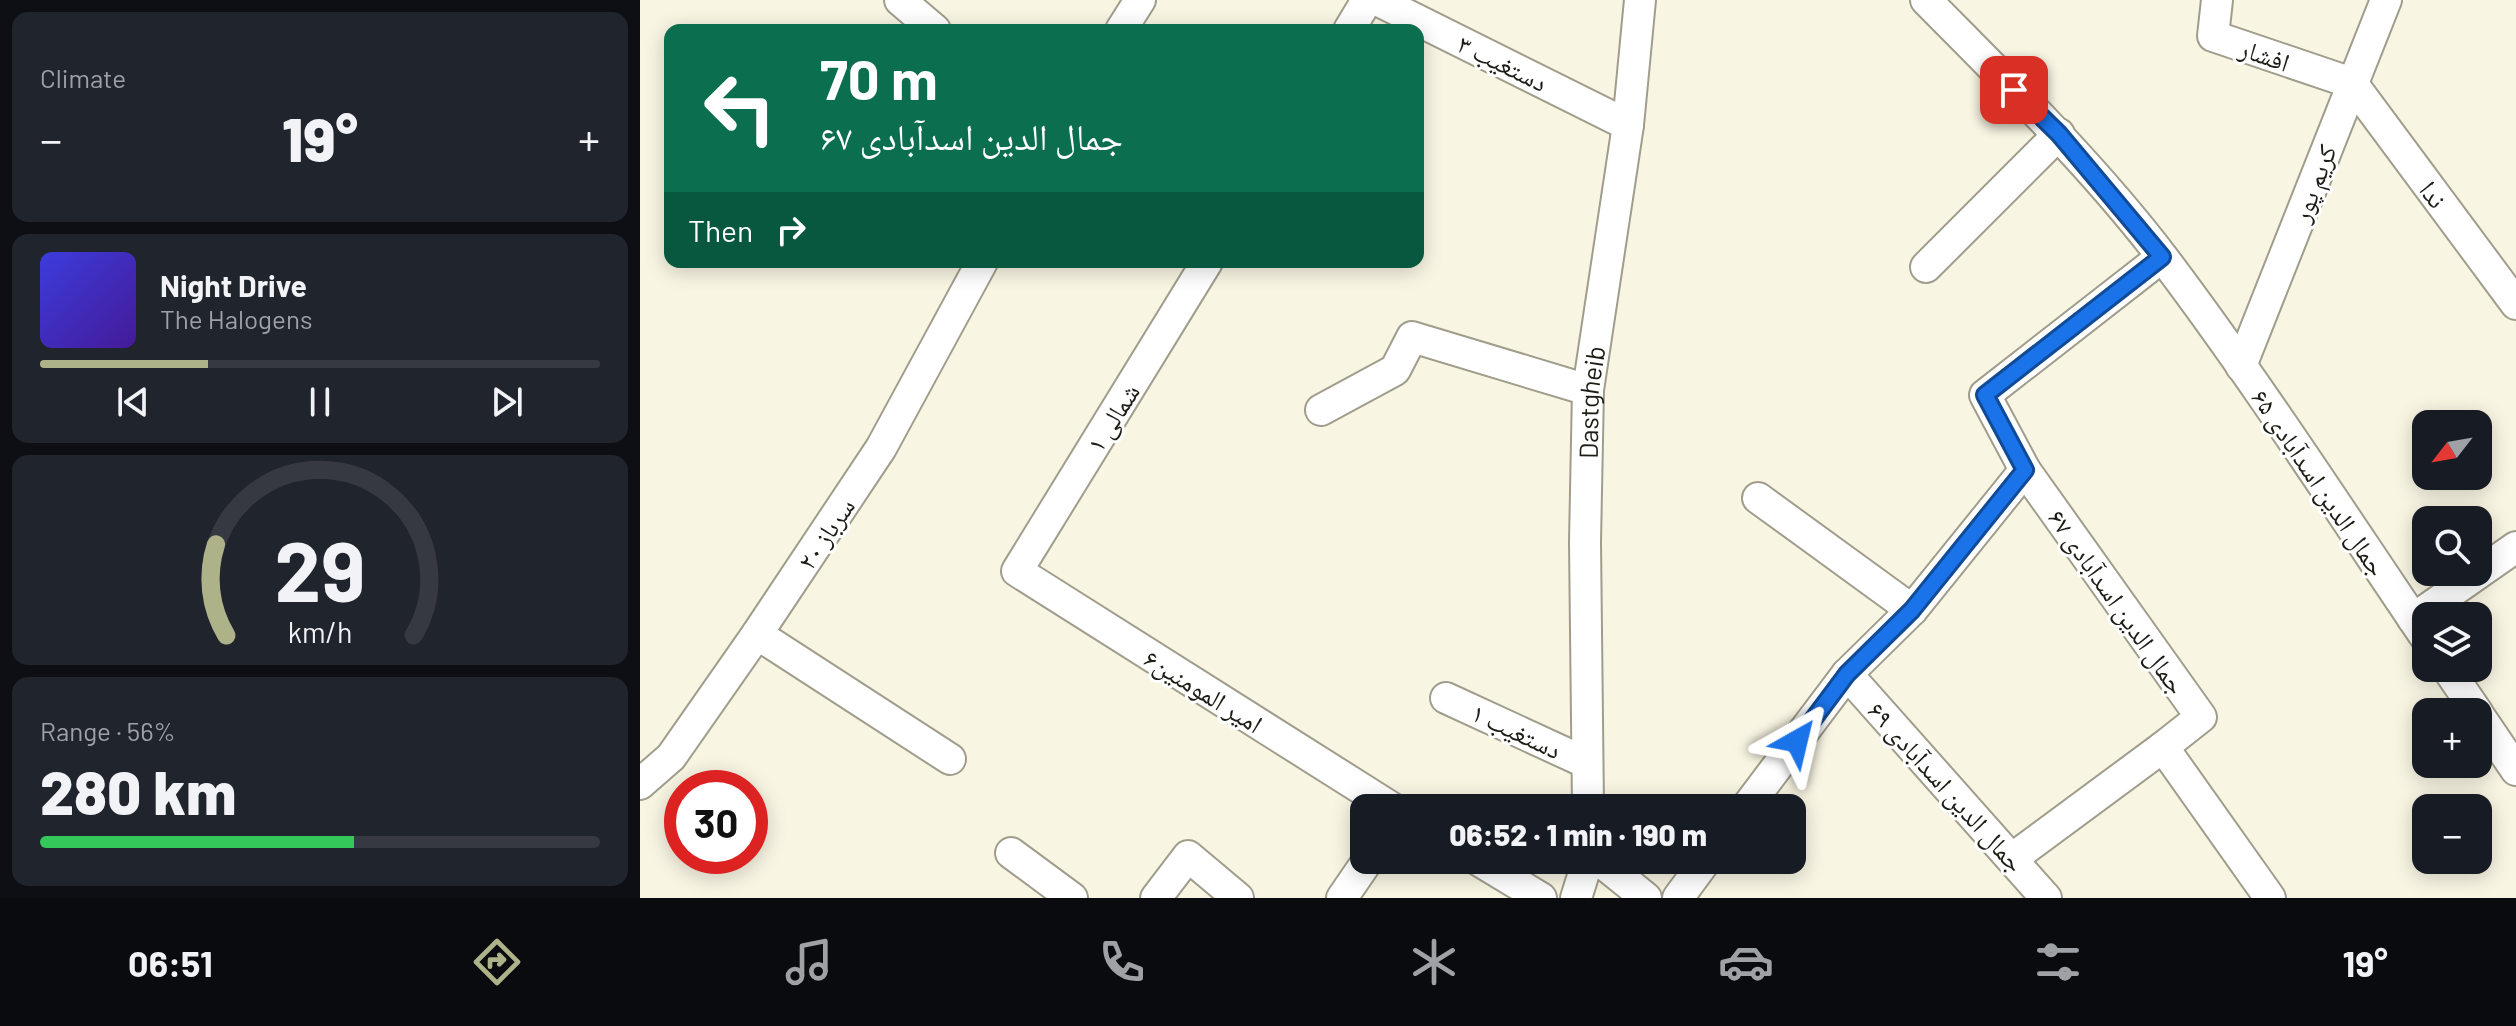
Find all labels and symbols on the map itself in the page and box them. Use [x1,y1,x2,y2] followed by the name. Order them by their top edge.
[1453,27,1553,98] street label: دستغیب ۳
[2235,31,2294,77] street label: افشار
[1980,56,2048,124] pin
[2284,140,2345,228] street label: کریم پور
[2414,174,2454,214] street label: ندا
[1571,343,1610,459] street label: Dastgheib
[1079,377,1147,458] street label: شمالی ۱
[2244,383,2394,582] street label: جمال الدین اسدآبادی ۶۵
[2412,410,2492,490] north arrow
[790,491,861,575] street label: سرباز ۲۰
[2041,502,2193,701] street label: جمال الدین اسدآبادی ۶۷
[1138,642,1269,740] street label: امیر المومنین۶
[1861,694,2032,879] street label: جمال الدین اسدآبادی ۶۹
[1467,696,1567,765] street label: دستغیب ۱
[1755,699,1839,783] position arrow
[664,770,768,874] speed limit sign: 30

